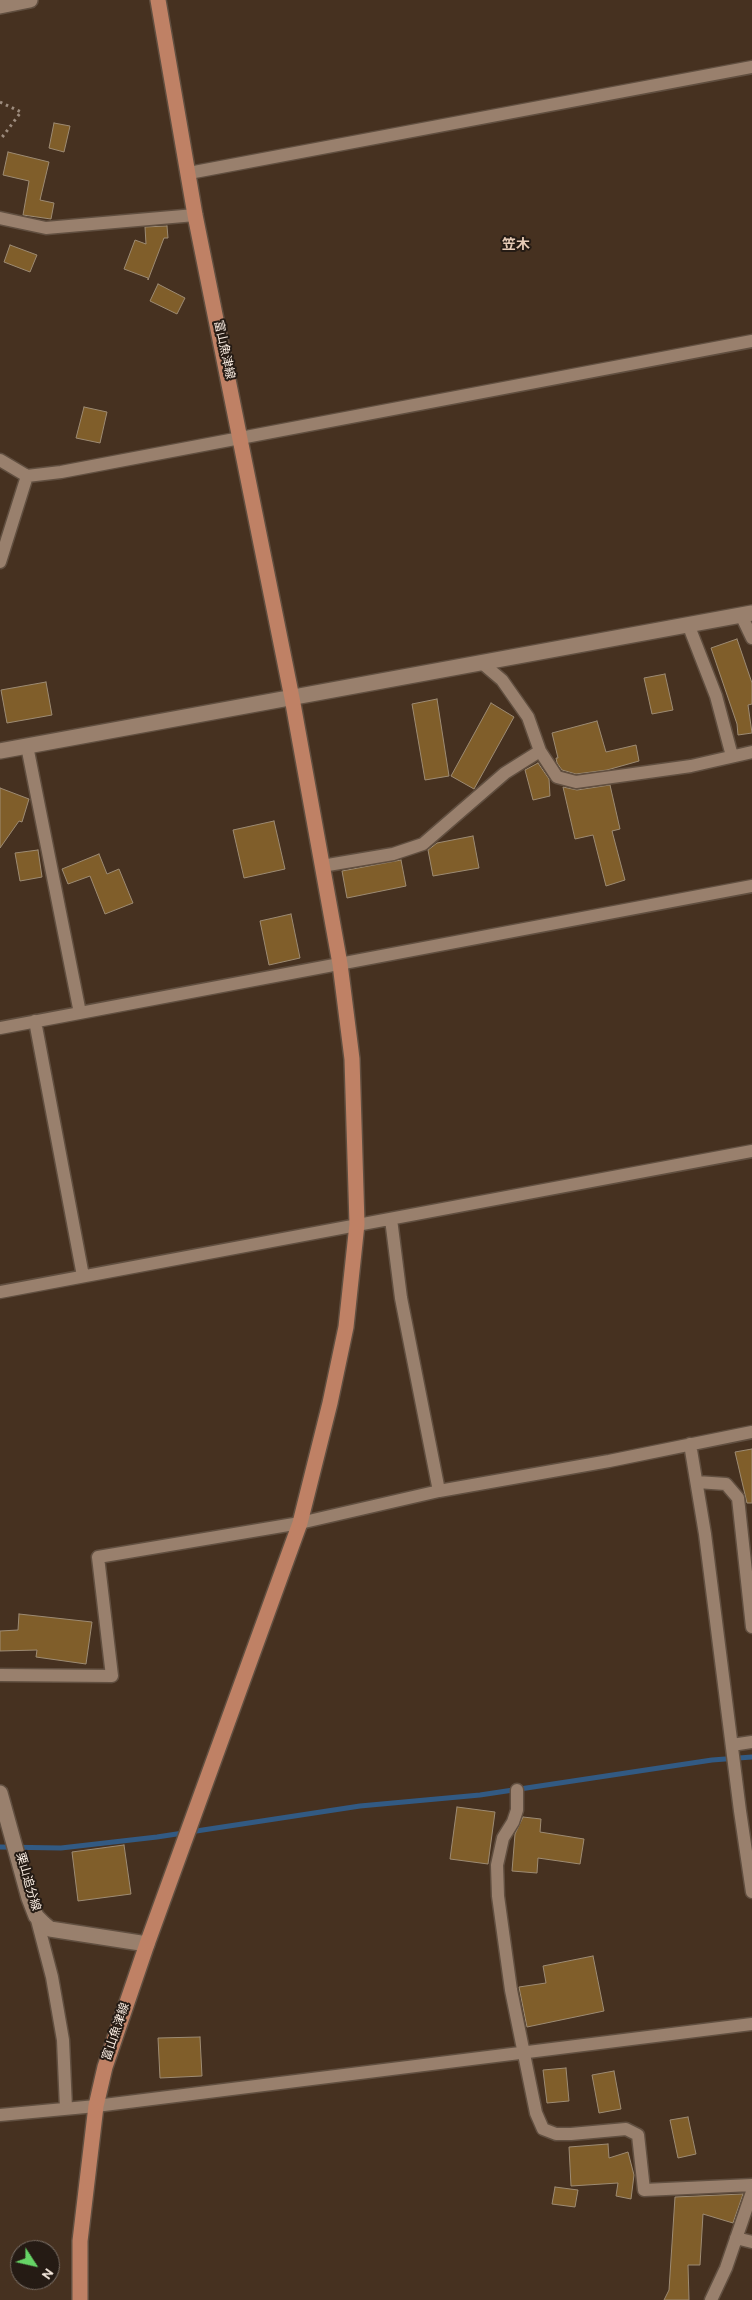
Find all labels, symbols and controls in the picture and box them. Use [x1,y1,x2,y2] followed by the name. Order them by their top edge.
[502,238,530,254] district label: 笠木
[210,319,236,381] street label: 富山魚津線
[12,1851,42,1913] street label: 栗山追分線
[100,2001,134,2063] street label: 富山魚津線
[10,2240,60,2290] north arrow
[37,2264,57,2282] text: N

